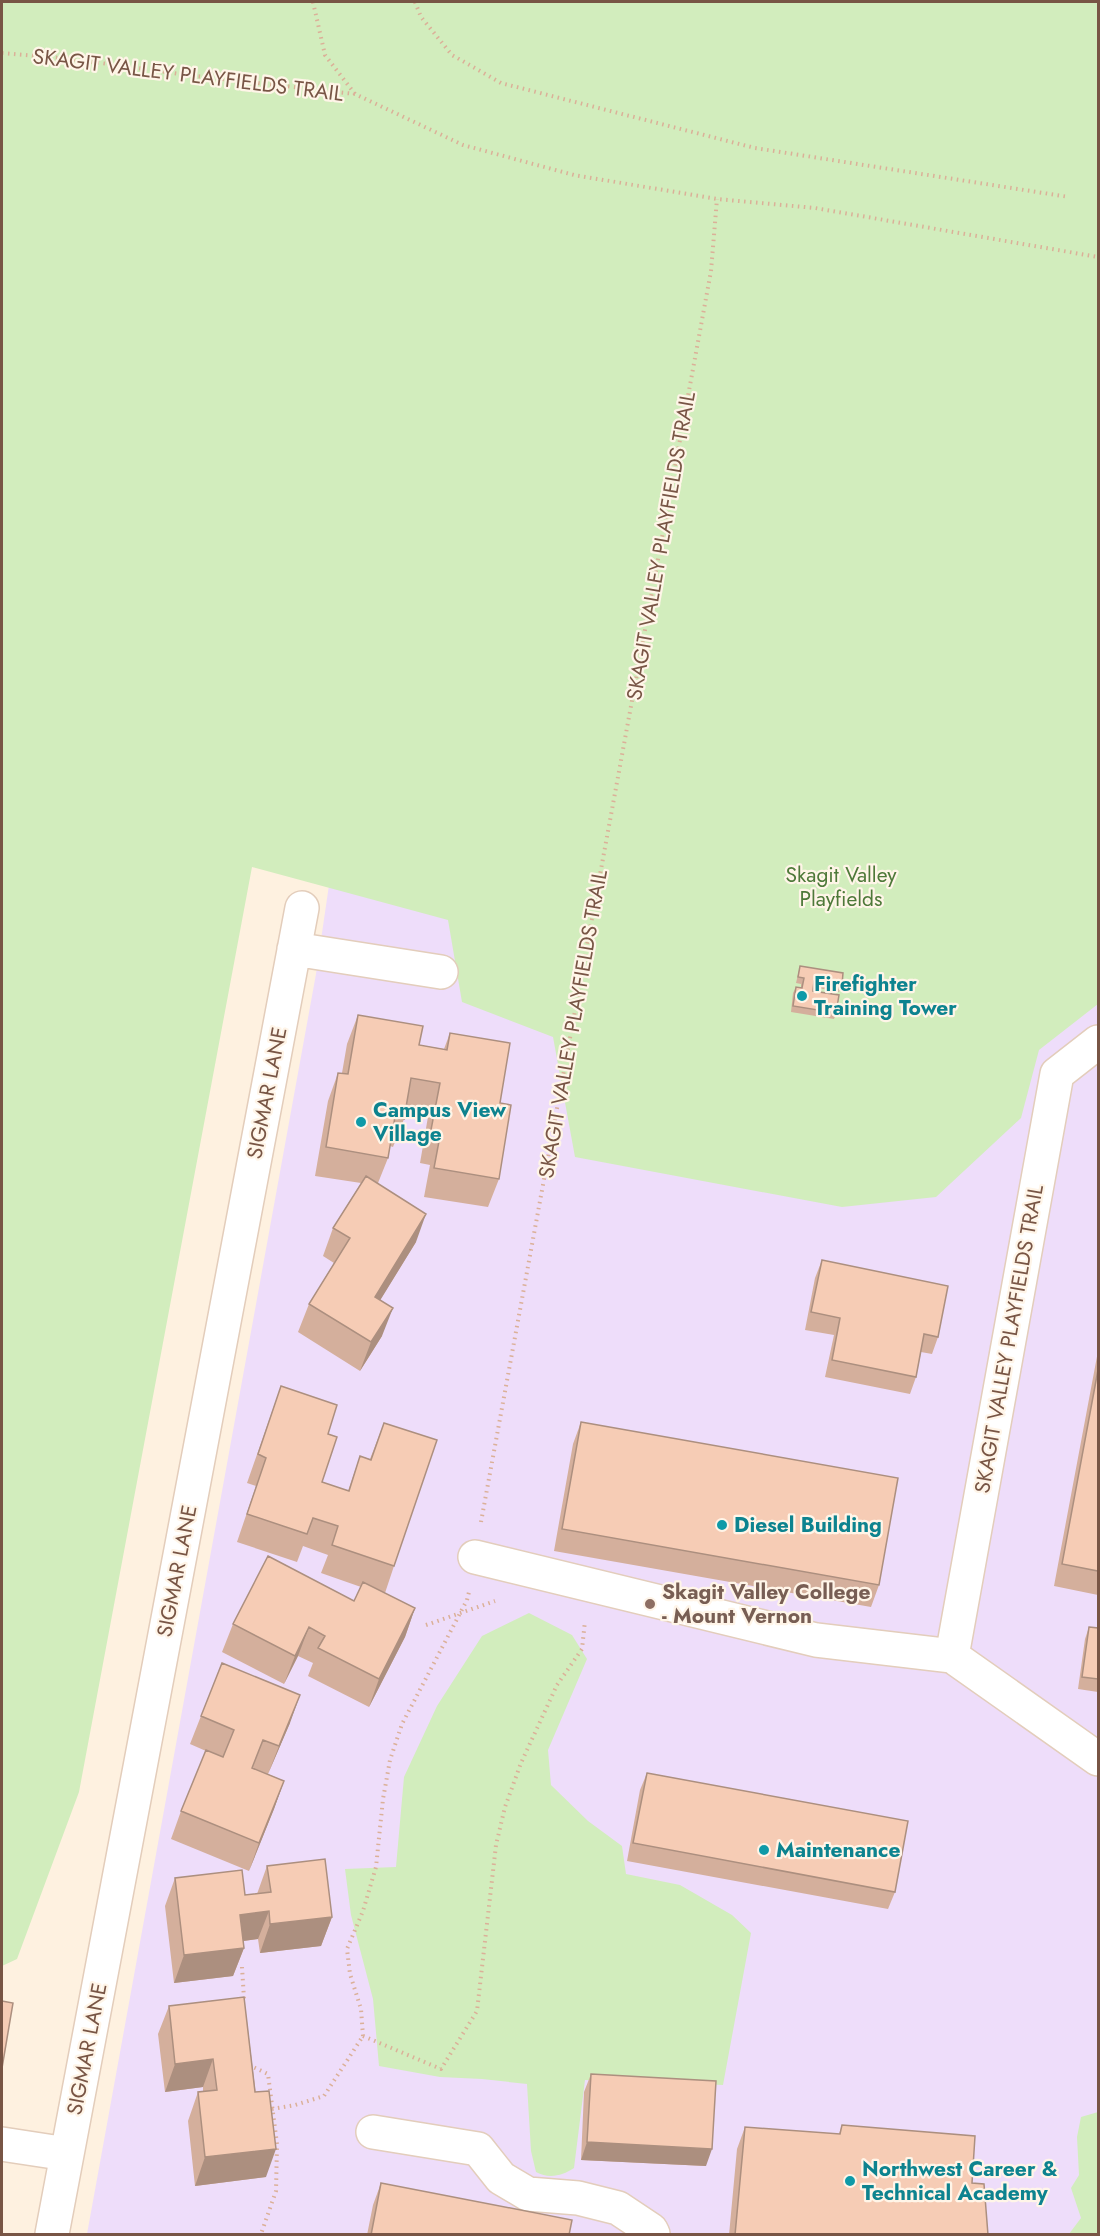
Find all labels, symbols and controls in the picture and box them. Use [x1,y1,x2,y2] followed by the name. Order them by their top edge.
[31,41,346,109] street label: SKAGIT VALLEY PLAYFIELDS TRAIL
[619,389,703,703] street label: SKAGIT VALLEY PLAYFIELDS TRAIL
[786,860,897,914] park label: Skagit Valley Playfields
[531,867,615,1181] street label: SKAGIT VALLEY PLAYFIELDS TRAIL
[814,969,957,1023] place label: Firefighter Training Tower
[795,989,809,1003] marker: Firefighter Training Tower
[240,1025,294,1161] street label: SIGMAR LANE
[372,1095,507,1149] place label: Campus View Village
[354,1115,368,1129] marker: Campus View Village
[967,1182,1051,1496] street label: SKAGIT VALLEY PLAYFIELDS TRAIL
[150,1503,204,1639] street label: SIGMAR LANE
[734,1510,882,1540] place label: Diesel Building
[715,1518,729,1532] marker: Diesel Building
[662,1577,870,1631] place label: Skagit Valley College - Mount Vernon
[643,1597,657,1611] marker: Skagit Valley College - Mount Vernon
[776,1835,901,1865] place label: Maintenance
[757,1843,771,1857] marker: Maintenance
[60,1981,114,2117] street label: SIGMAR LANE
[862,2154,1058,2208] place label: Northwest Career & Technical Academy
[843,2174,857,2188] marker: Northwest Career & Technical Academy

